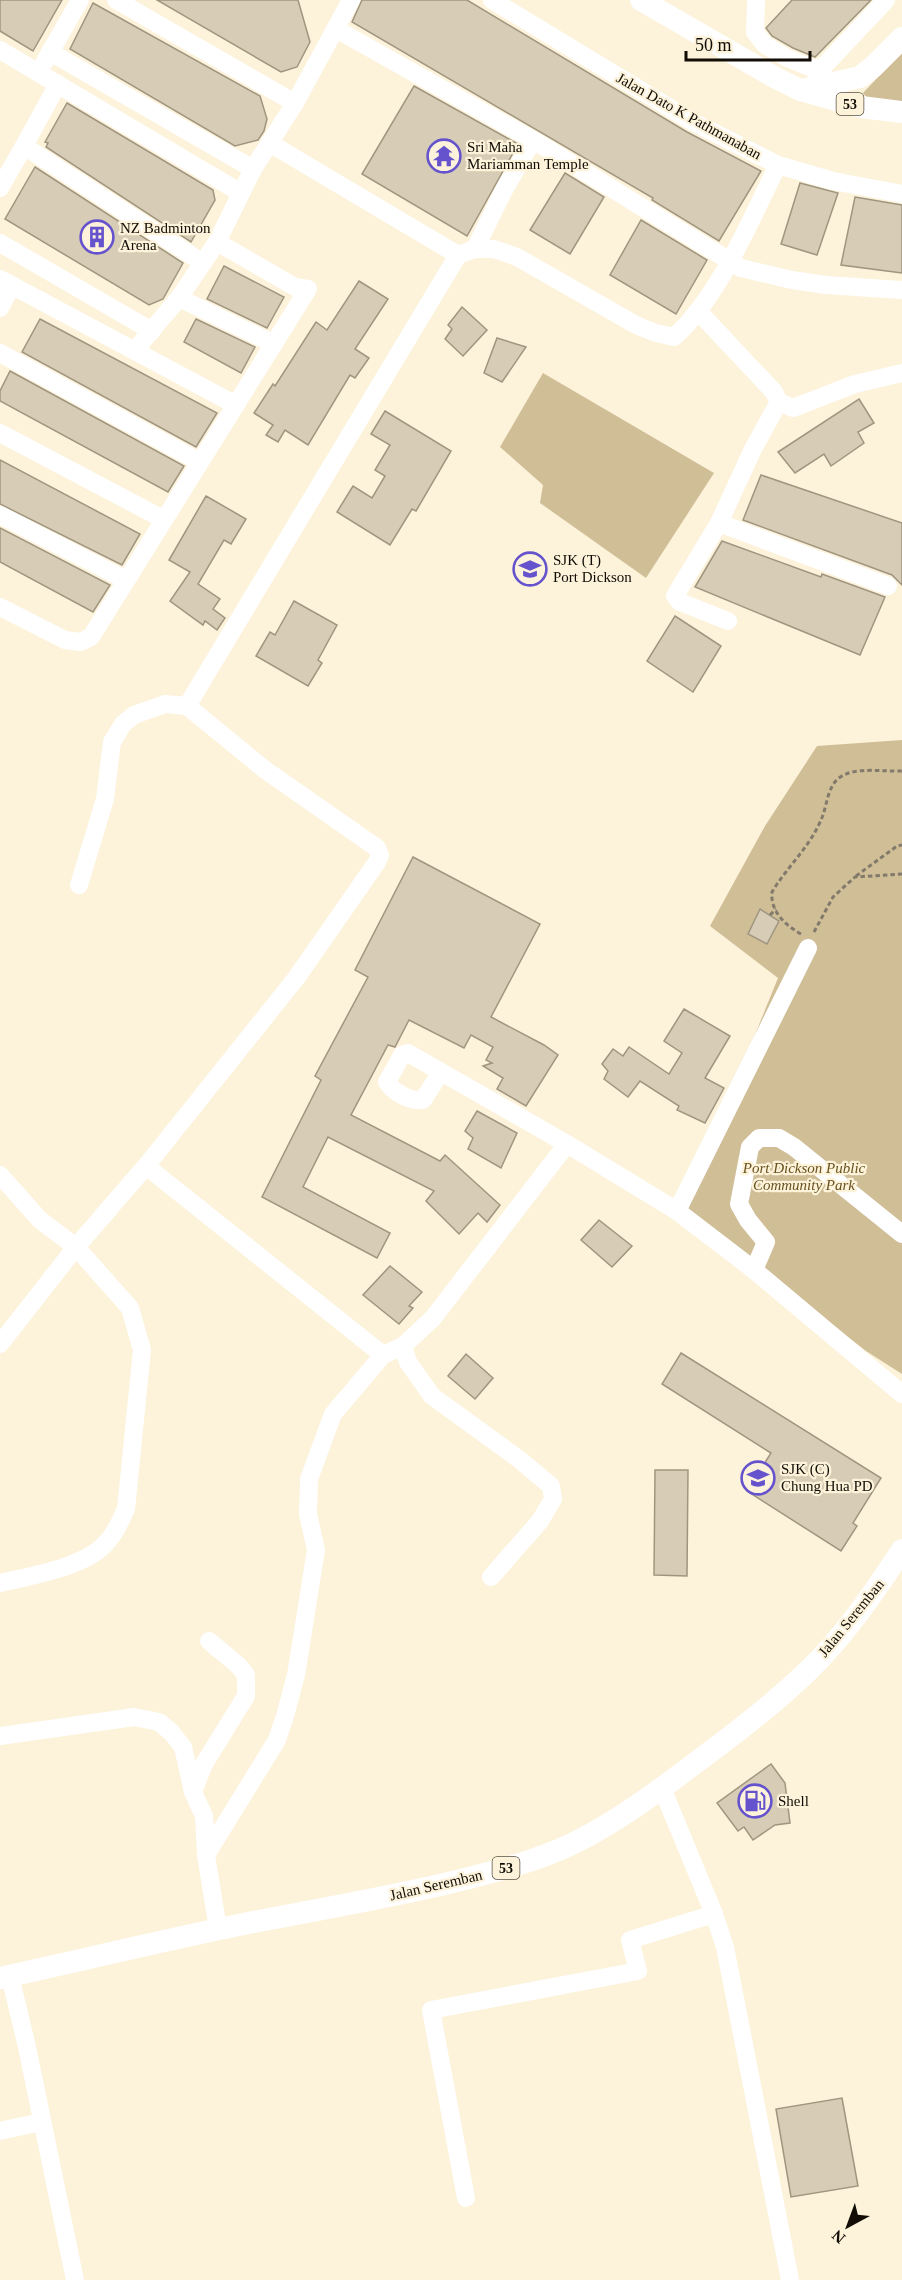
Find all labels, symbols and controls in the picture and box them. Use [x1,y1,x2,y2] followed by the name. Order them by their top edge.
[686,24,810,62] scale bar
[695,35,732,55] text: 50 m
[614,70,765,163] street label: Jalan Dato K Pathmanaban
[836,93,864,115] road number: 53
[426,138,462,174] temple icon: Sri Maha Mariamman Temple
[467,139,589,172] place label: Sri Maha Mariamman Temple
[79,219,115,255] building icon: NZ Badminton Arena
[120,220,211,253] place label: NZ Badminton Arena
[512,551,548,587] school or university icon: SJK (T) Port Dickson
[553,552,632,585] place label: SJK (T) Port Dickson
[742,1160,866,1193] park label: Port Dickson Public Community Park
[740,1460,776,1496] school or university icon: SJK (C) Chung Hua PD
[781,1461,873,1494] place label: SJK (C) Chung Hua PD
[815,1576,887,1660] street label: Jalan Seremban
[737,1783,773,1819] fuel station icon: Shell
[778,1793,809,1809] place label: Shell
[492,1857,520,1879] road number: 53
[388,1866,484,1903] street label: Jalan Seremban
[818,2196,878,2256] north arrow
[828,2226,848,2247] text: N

